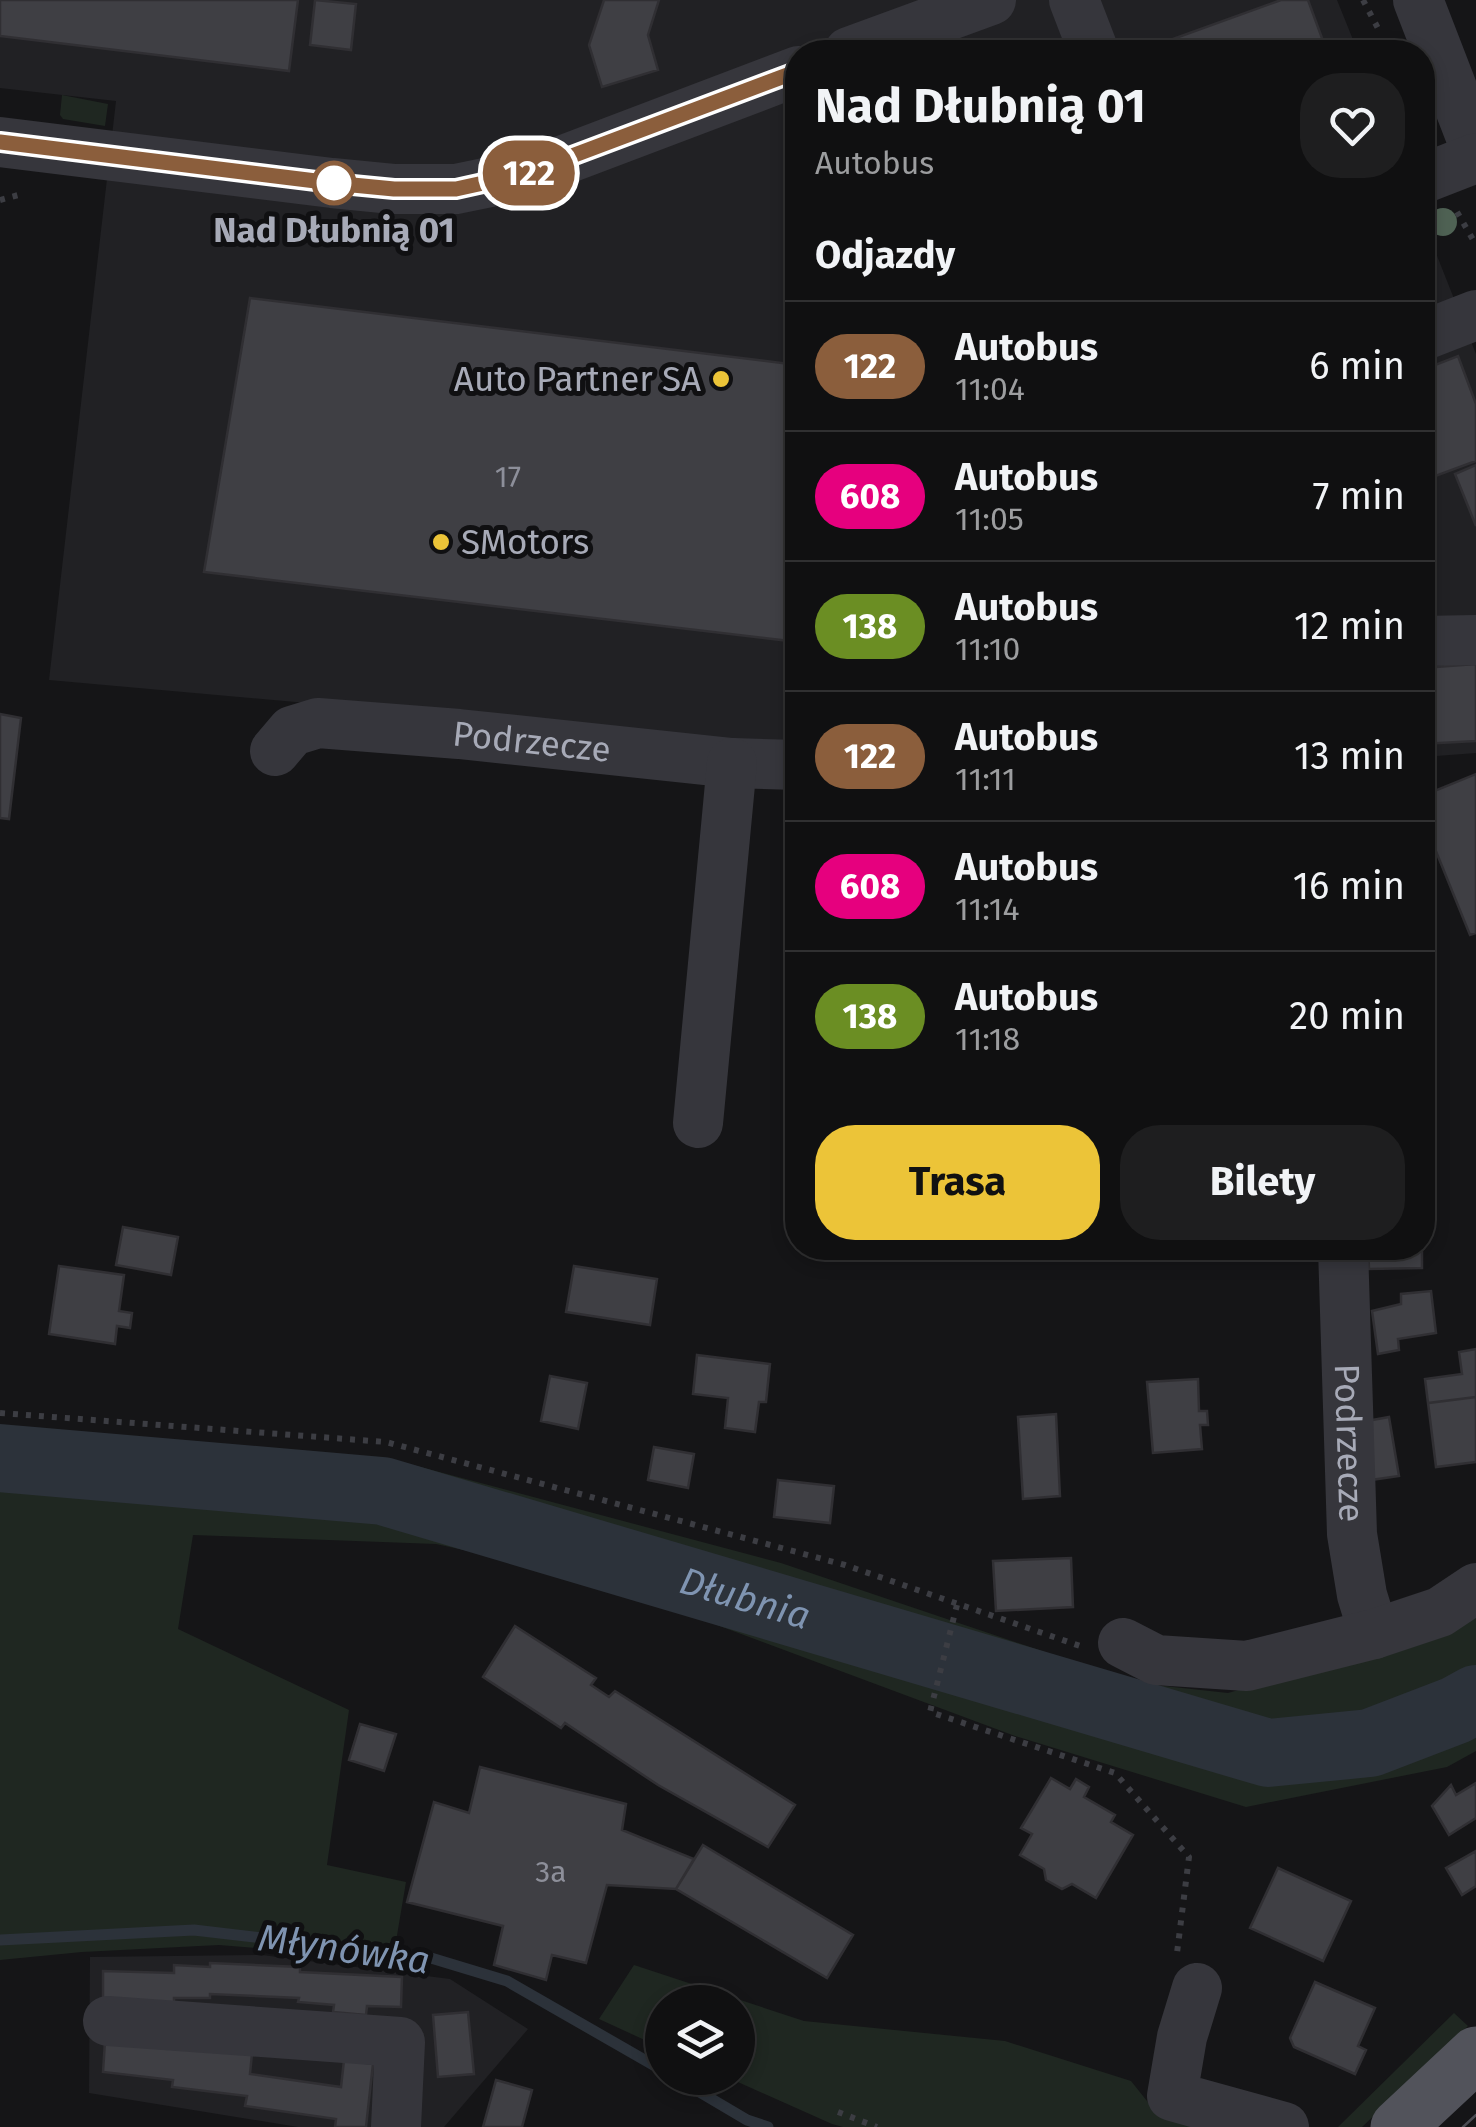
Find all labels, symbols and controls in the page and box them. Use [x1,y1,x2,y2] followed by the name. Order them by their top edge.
[1300,73,1405,178] button: heart
[815,77,1146,135] text: Nad Dłubnią 01
[472,140,586,206] line badge: 122
[815,144,934,182] text: Autobus
[503,152,555,194] text: 122
[313,162,355,204] marker: Nad Dłubnią 01
[213,209,455,251] place label: Nad Dłubnią 01
[815,232,955,278] text: Odjazdy
[955,324,1098,370] text: Autobus
[1309,343,1405,389] text: 6 min
[844,345,896,387] text: 122
[454,358,701,400] place label: Auto Partner SA
[710,368,732,390] marker: Auto Partner SA
[955,370,1025,408] text: 11:04
[955,454,1098,500] text: Autobus
[495,459,521,495] house number: 17
[1313,473,1405,519] text: 7 min
[840,475,900,517] text: 608
[955,500,1024,538] text: 11:05
[461,521,589,563] place label: SMotors
[430,531,452,553] marker: SMotors
[955,584,1098,630] text: Autobus
[1294,603,1405,649] text: 12 min
[843,605,897,647] text: 138
[955,630,1020,668] text: 11:10
[450,712,613,771] street label: Podrzecze
[955,714,1098,760] text: Autobus
[1294,733,1405,779] text: 13 min
[844,735,896,777] text: 122
[955,760,1016,798] text: 11:11
[955,844,1098,890] text: Autobus
[1293,863,1405,909] text: 16 min
[840,865,900,907] text: 608
[955,890,1020,928] text: 11:14
[955,974,1098,1020] text: Autobus
[1289,993,1405,1039] text: 20 min
[843,995,897,1037] text: 138
[955,1020,1020,1058] text: 11:18
[815,1125,1100,1240] button: Trasa
[1120,1125,1405,1240] button: Bilety
[1326,1363,1373,1523] street label: Podrzecze
[674,1557,816,1639] water label: Dłubnia
[535,1854,567,1890] house number: 3a
[255,1914,433,1984] water label: Młynówka
[645,1985,755,2095] map controls
[645,1985,755,2095] button: layers

